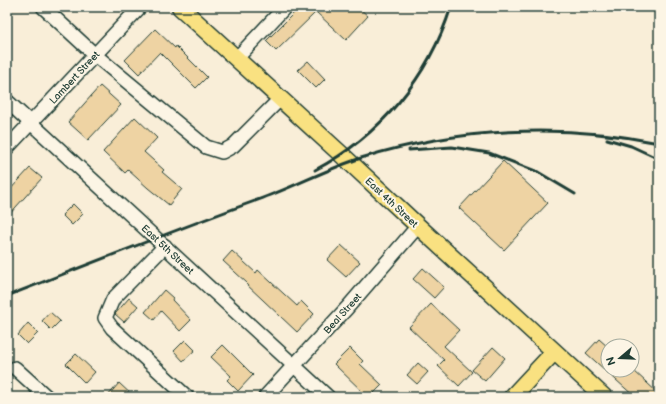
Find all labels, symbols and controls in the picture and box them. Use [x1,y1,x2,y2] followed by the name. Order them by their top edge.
[47,49,102,107] street label: Lambert Street
[362,175,420,230] street label: East 4th Street
[139,222,196,277] street label: East 5th Street
[321,291,364,337] street label: Beal Street
[600,338,640,378] north arrow
[604,355,619,367] text: N

